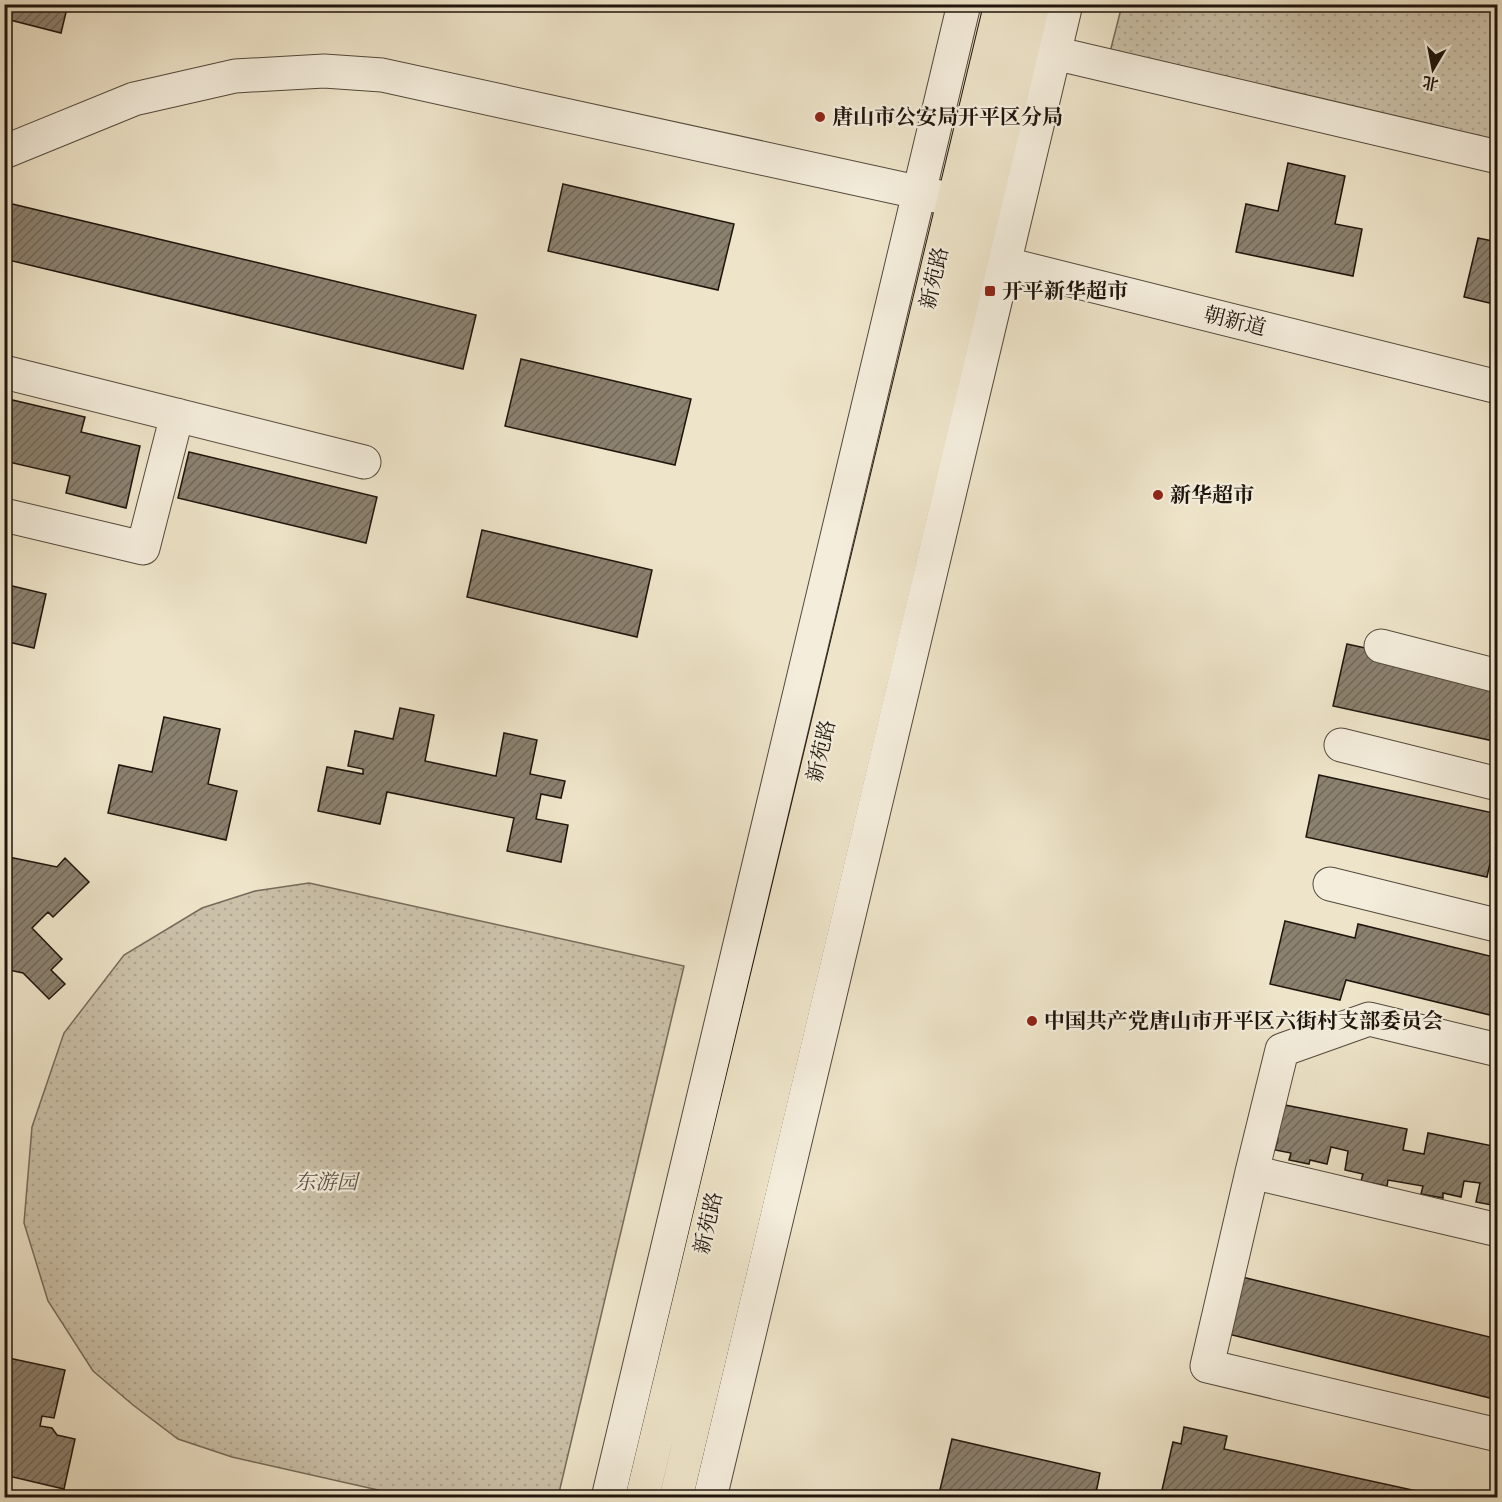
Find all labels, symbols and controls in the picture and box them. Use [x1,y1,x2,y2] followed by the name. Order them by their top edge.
[1403,39,1463,99] north arrow
[1421,73,1440,94] text: 北
[832,104,1063,130] place label: 唐山市公安局开平区分局
[813,110,827,124] marker: 唐山市公安局开平区分局
[914,244,954,312] street label: 新苑路
[1002,278,1128,304] place label: 开平新华超市
[983,284,997,298] marker: 开平新华超市
[1201,301,1269,341] street label: 朝新道
[1170,482,1254,508] place label: 新华超市
[1151,488,1165,502] marker: 新华超市
[801,717,841,785] street label: 新苑路
[1044,1008,1443,1034] place label: 中国共产党唐山市开平区六街村支部委员会
[1025,1014,1039,1028] marker: 中国共产党唐山市开平区六街村支部委员会
[295,1169,360,1195] park label: 东游园
[688,1189,728,1257] street label: 新苑路

